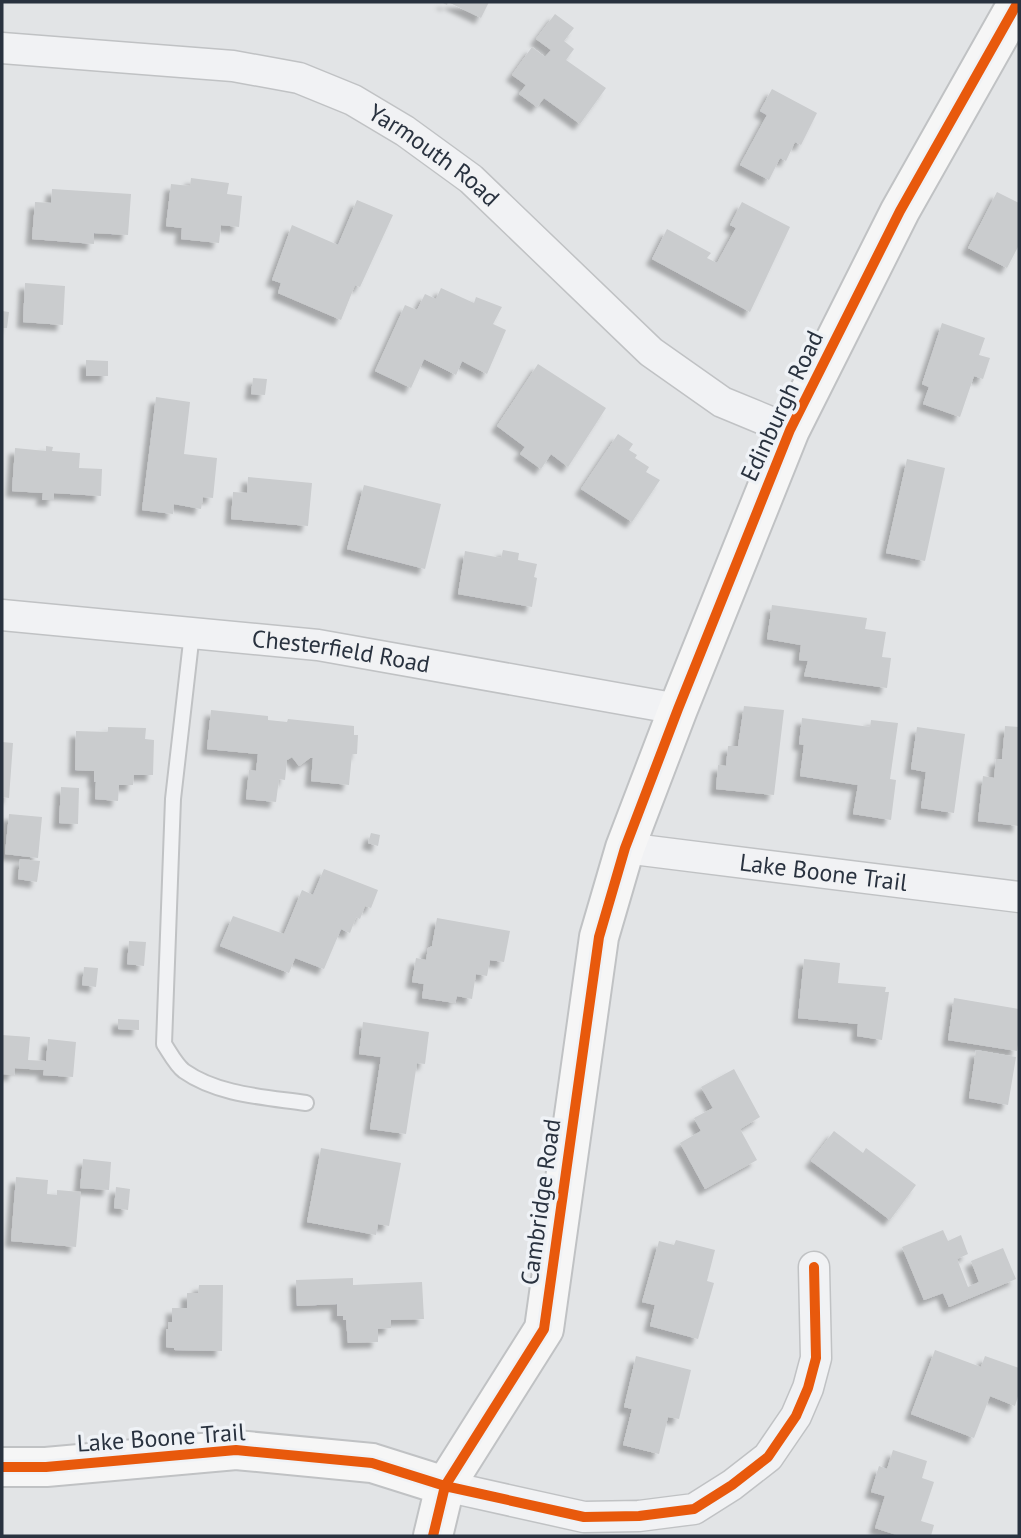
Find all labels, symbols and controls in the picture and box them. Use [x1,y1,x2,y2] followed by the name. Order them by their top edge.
[363,97,506,213] street label: Yarmouth Road
[733,326,830,486] street label: Edinburgh Road
[251,623,433,680] street label: Chesterfield Road
[738,846,909,898] street label: Lake Boone Trail
[514,1117,568,1287] street label: Cambridge Road
[76,1416,246,1459] street label: Lake Boone Trail

